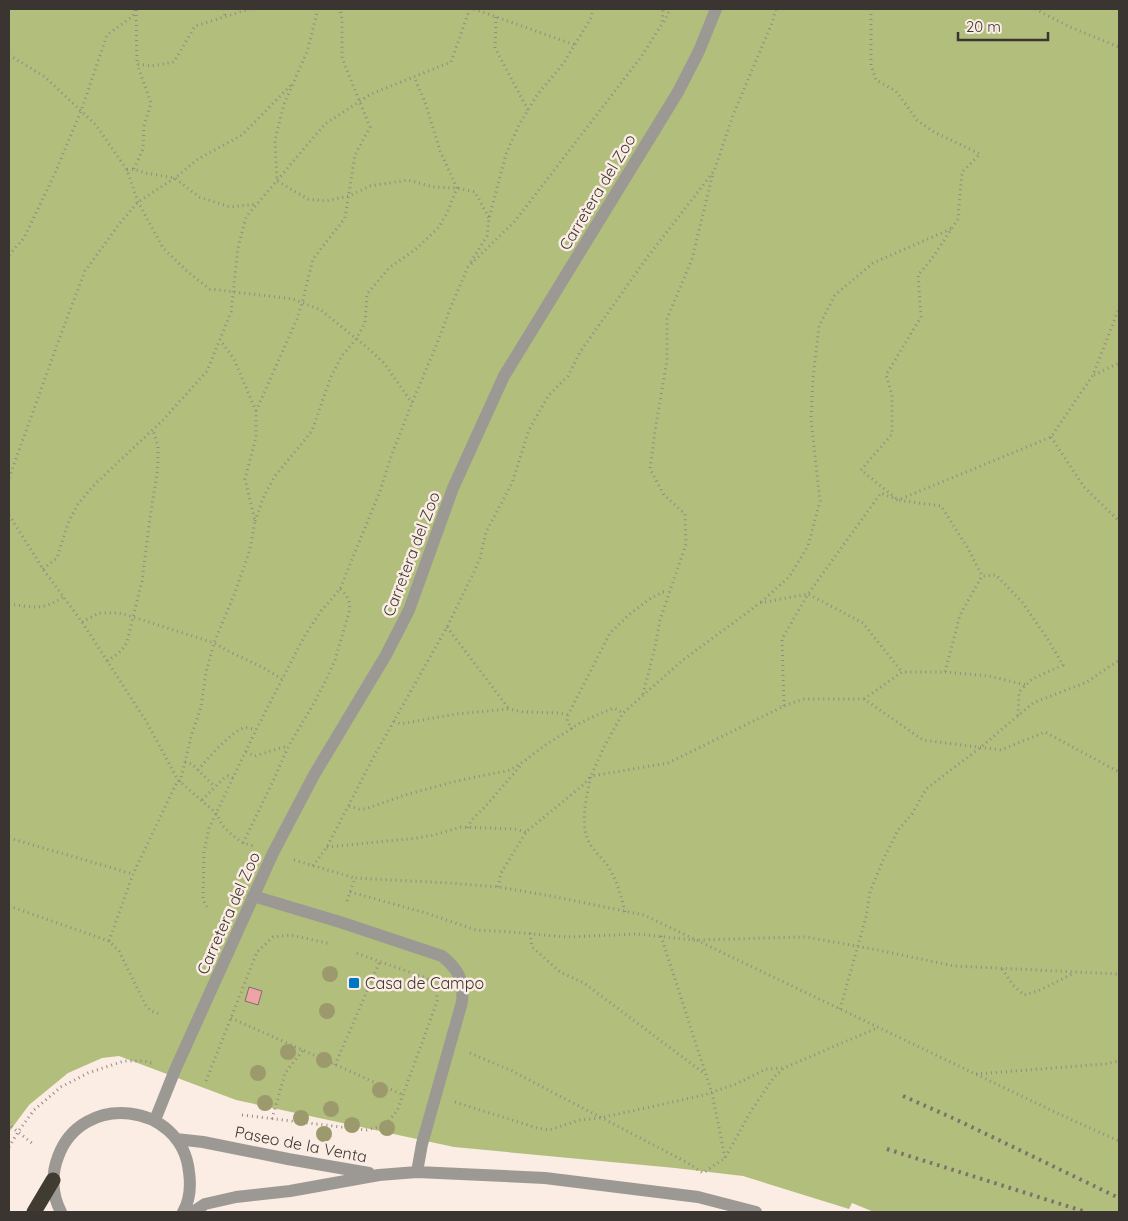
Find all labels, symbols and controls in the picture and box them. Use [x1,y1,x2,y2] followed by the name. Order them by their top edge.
[958,10,1048,42] scale bar
[966,17,1001,36] text: 20 m
[554,130,640,254] street label: Carretera del Zoo
[378,489,444,619] street label: Carretera del Zoo
[192,849,264,977] street label: Carretera del Zoo
[365,973,484,993] place label: Casa de Campo
[347,976,361,990] marker: Casa de Campo
[233,1121,369,1167] street label: Paseo de la Venta

